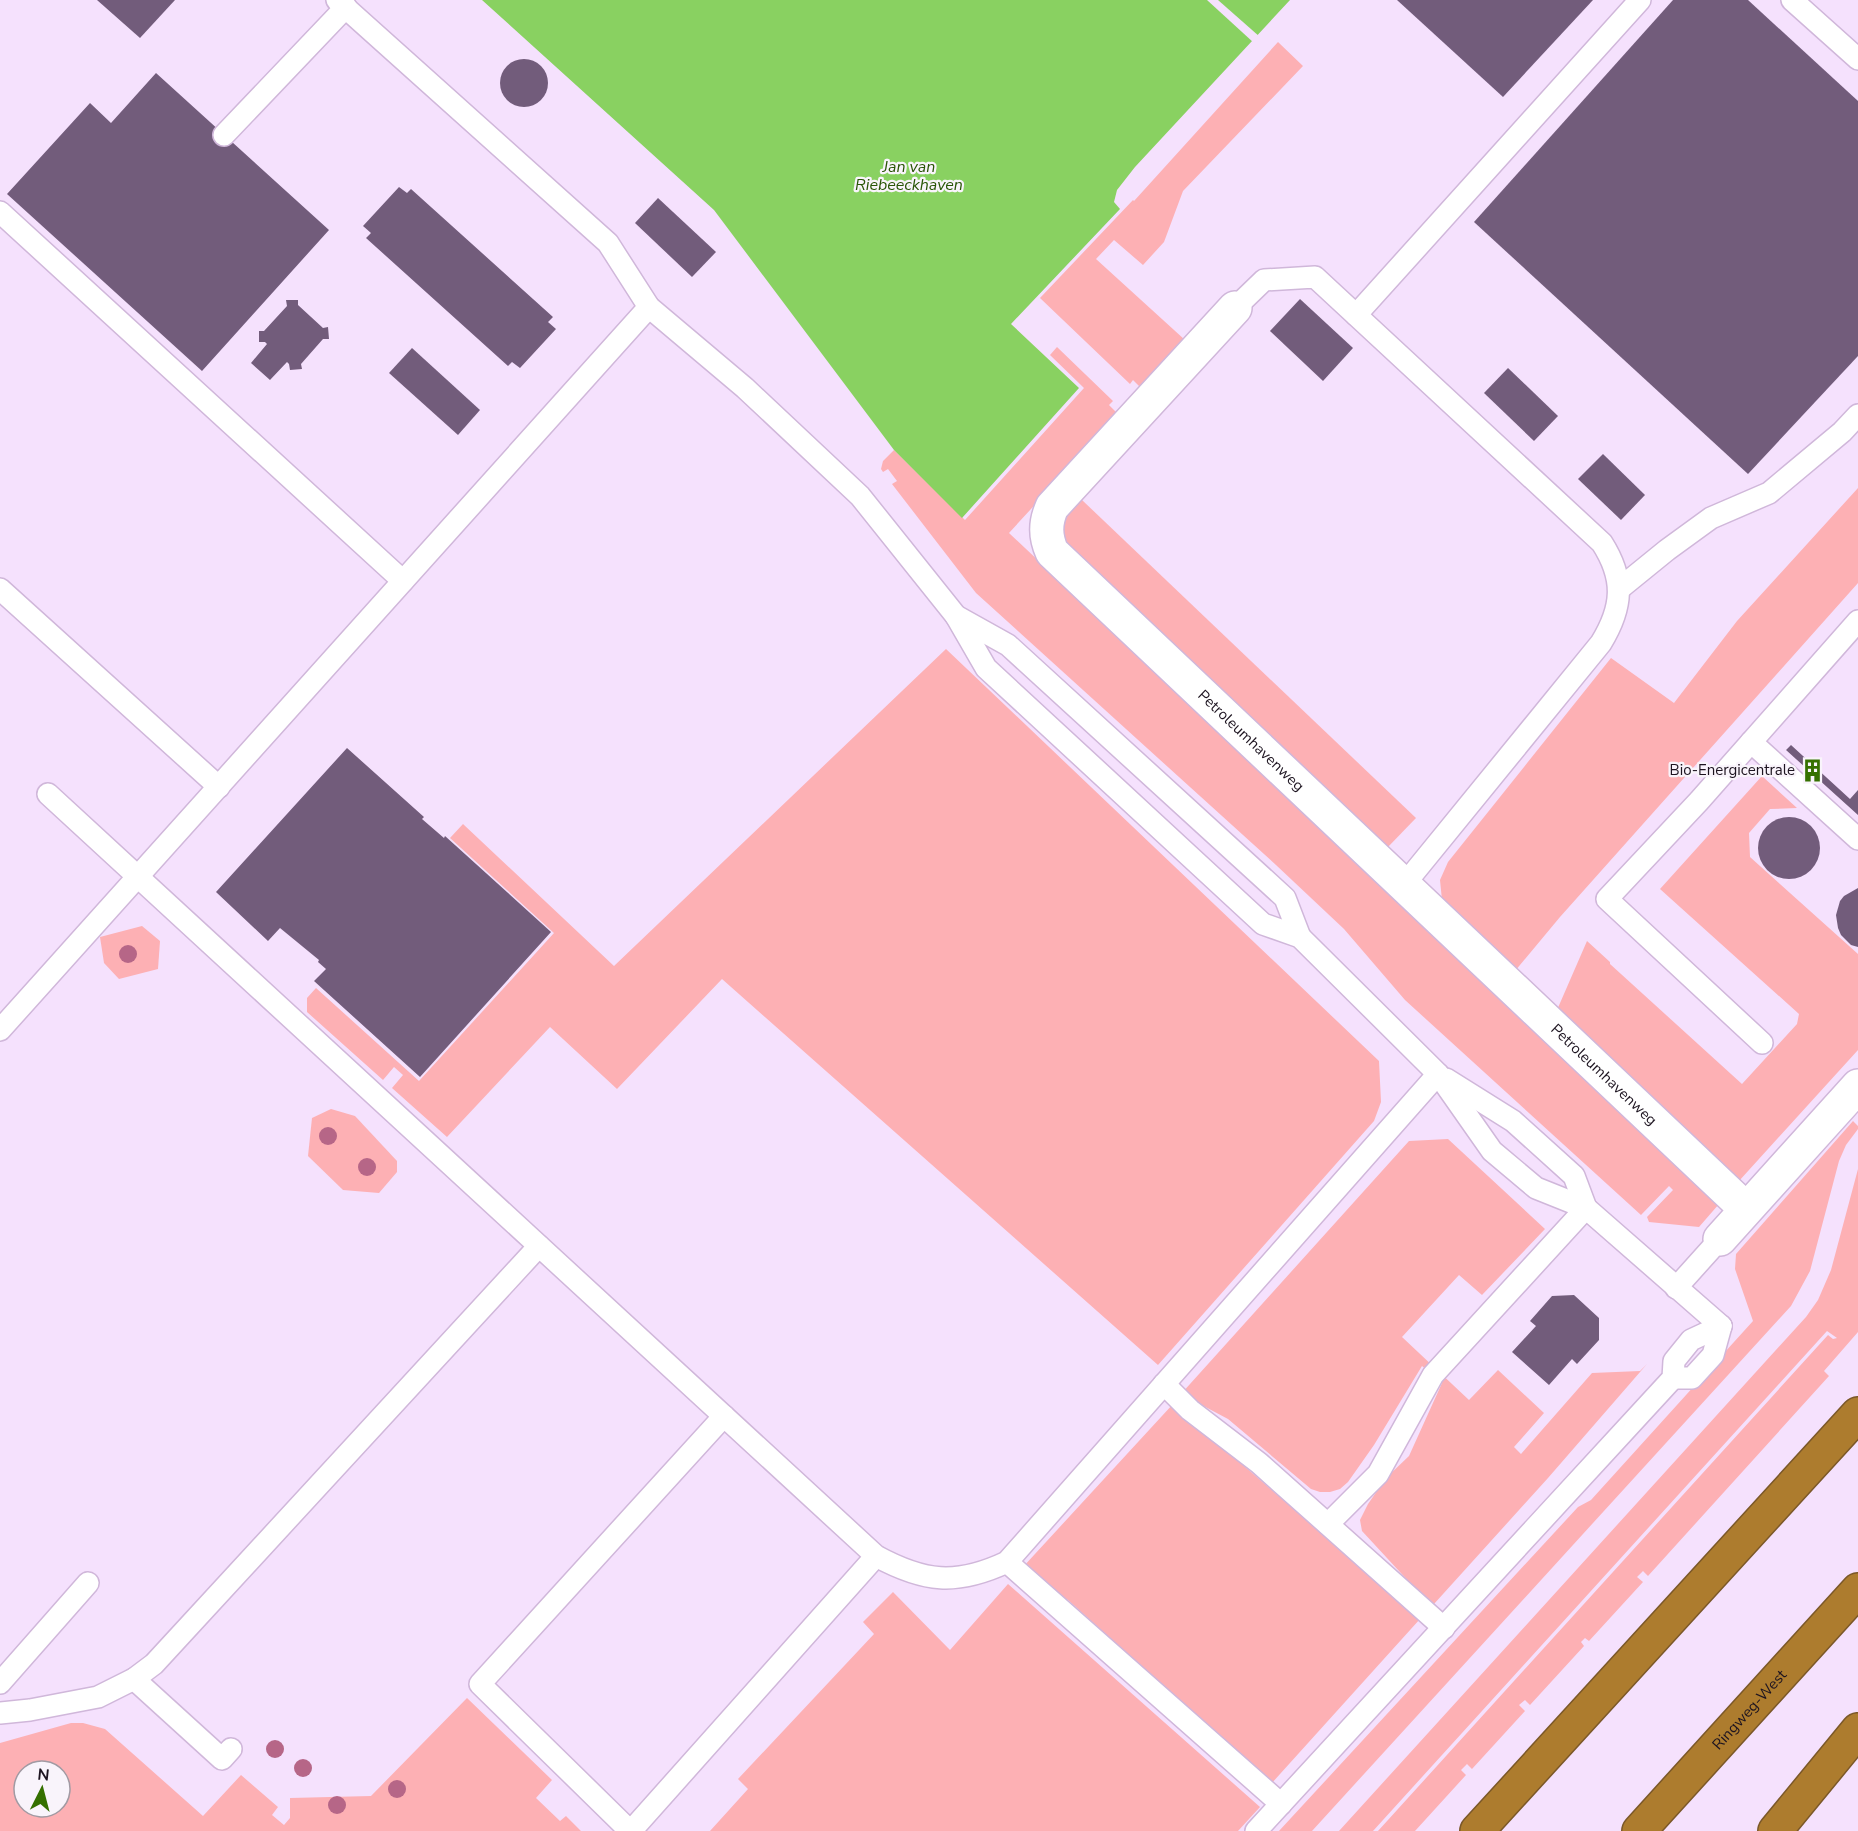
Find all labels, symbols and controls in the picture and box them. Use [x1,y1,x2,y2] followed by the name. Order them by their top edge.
[855,156,963,196] water label: Jan van Riebeeckhaven
[1194,685,1309,796] street label: Petroleumhavenweg
[1800,757,1826,783] building icon: Bio-Energicentrale
[1670,760,1795,780] place label: Bio-Energicentrale
[1547,1019,1662,1130] street label: Petroleumhavenweg
[1708,1665,1791,1754] street label: Ringweg-West
[12,1759,72,1819] north arrow
[36,1764,51,1787] text: N

